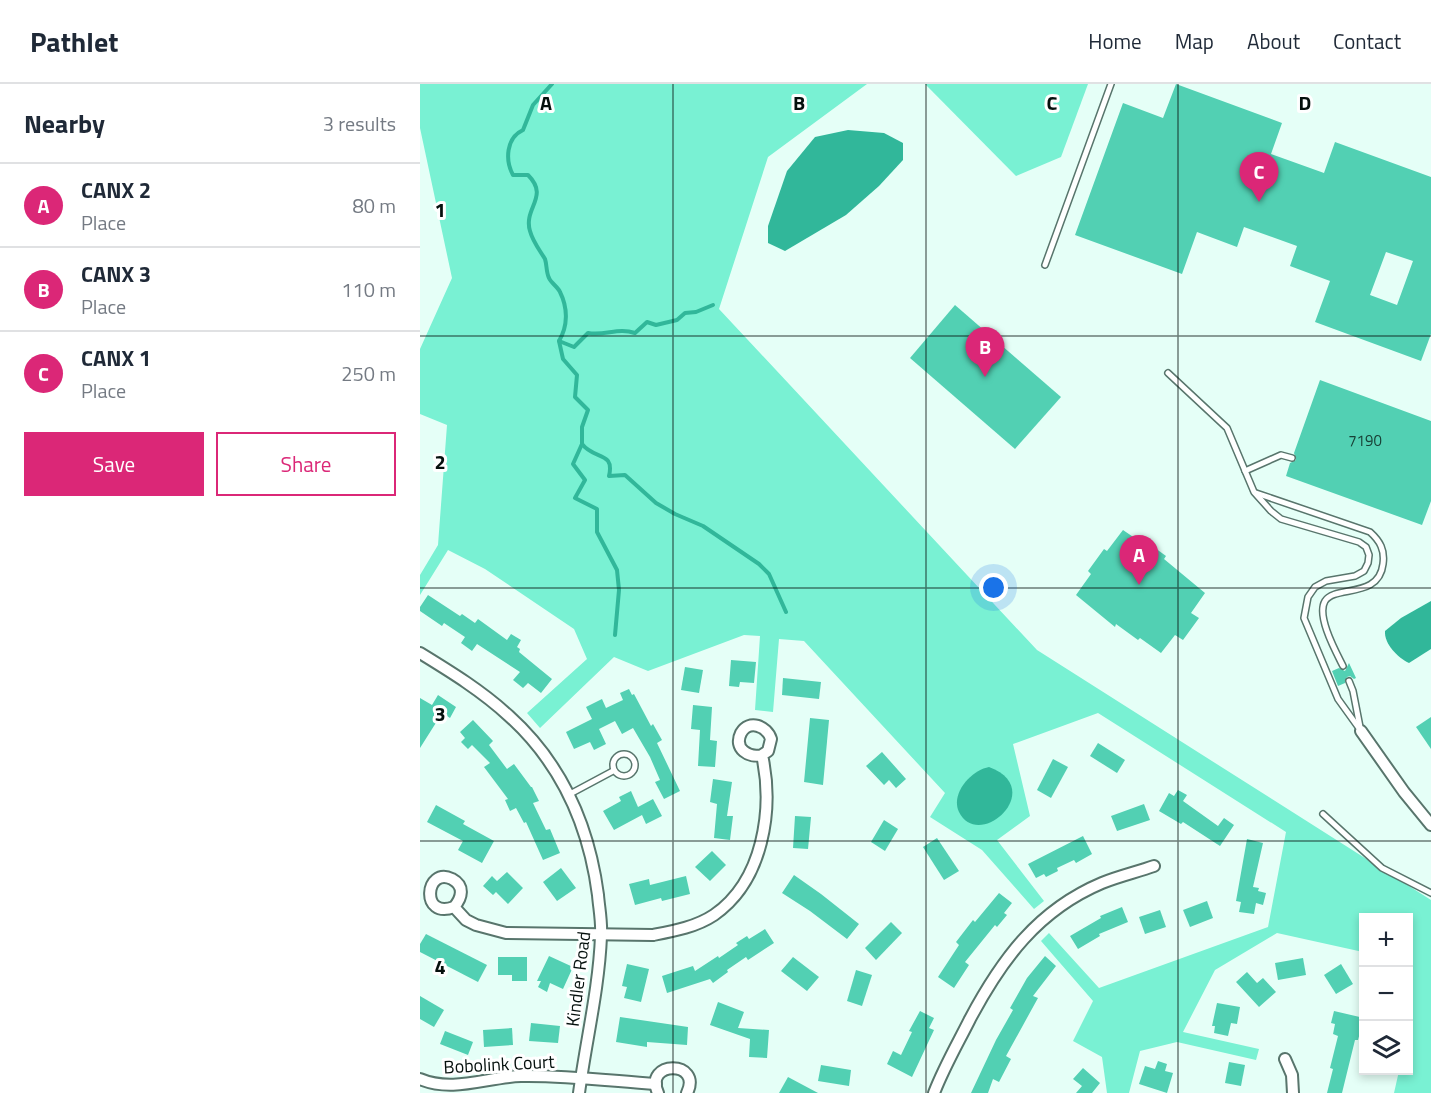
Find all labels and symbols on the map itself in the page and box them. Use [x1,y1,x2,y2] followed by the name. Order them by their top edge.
[540,87,552,118] text: A
[793,87,805,118] text: B
[1047,87,1058,118] text: C
[1299,87,1311,118] text: D
[1240,152,1278,202] pin: C
[434,194,446,225] text: 1
[966,328,1004,377] pin: B
[1348,429,1382,452] house number: 7190
[434,446,446,477] text: 2
[1120,536,1158,585] pin: A
[979,573,1008,602] your location
[434,698,446,729] text: 3
[559,930,597,1028] street label: Kindler Road
[434,951,446,982] text: 4
[443,1048,556,1080] street label: Bobolink Court

